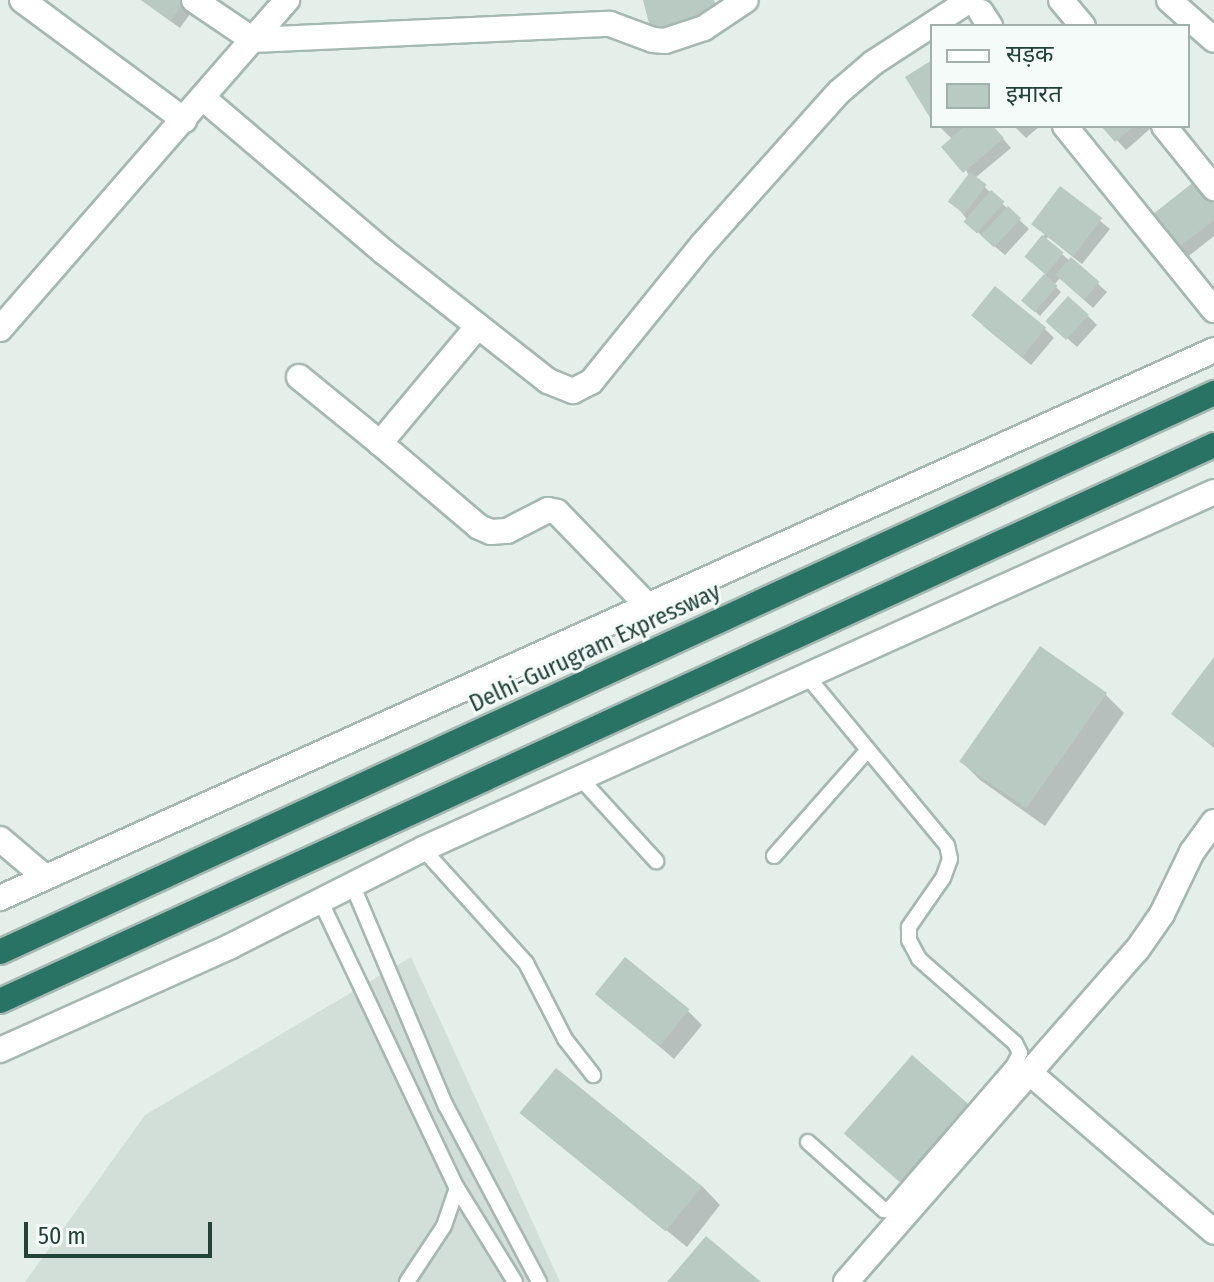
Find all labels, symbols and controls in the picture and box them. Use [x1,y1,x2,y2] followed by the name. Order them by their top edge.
[930,24,1190,128] legend
[1006,40,1054,68] text: सड़क
[1006,80,1062,108] text: इमारत
[465,577,725,719] street label: Delhi-Gurugram Expressway
[28,1206,216,1256] scale bar
[38,1222,86,1250] text: 50 m

